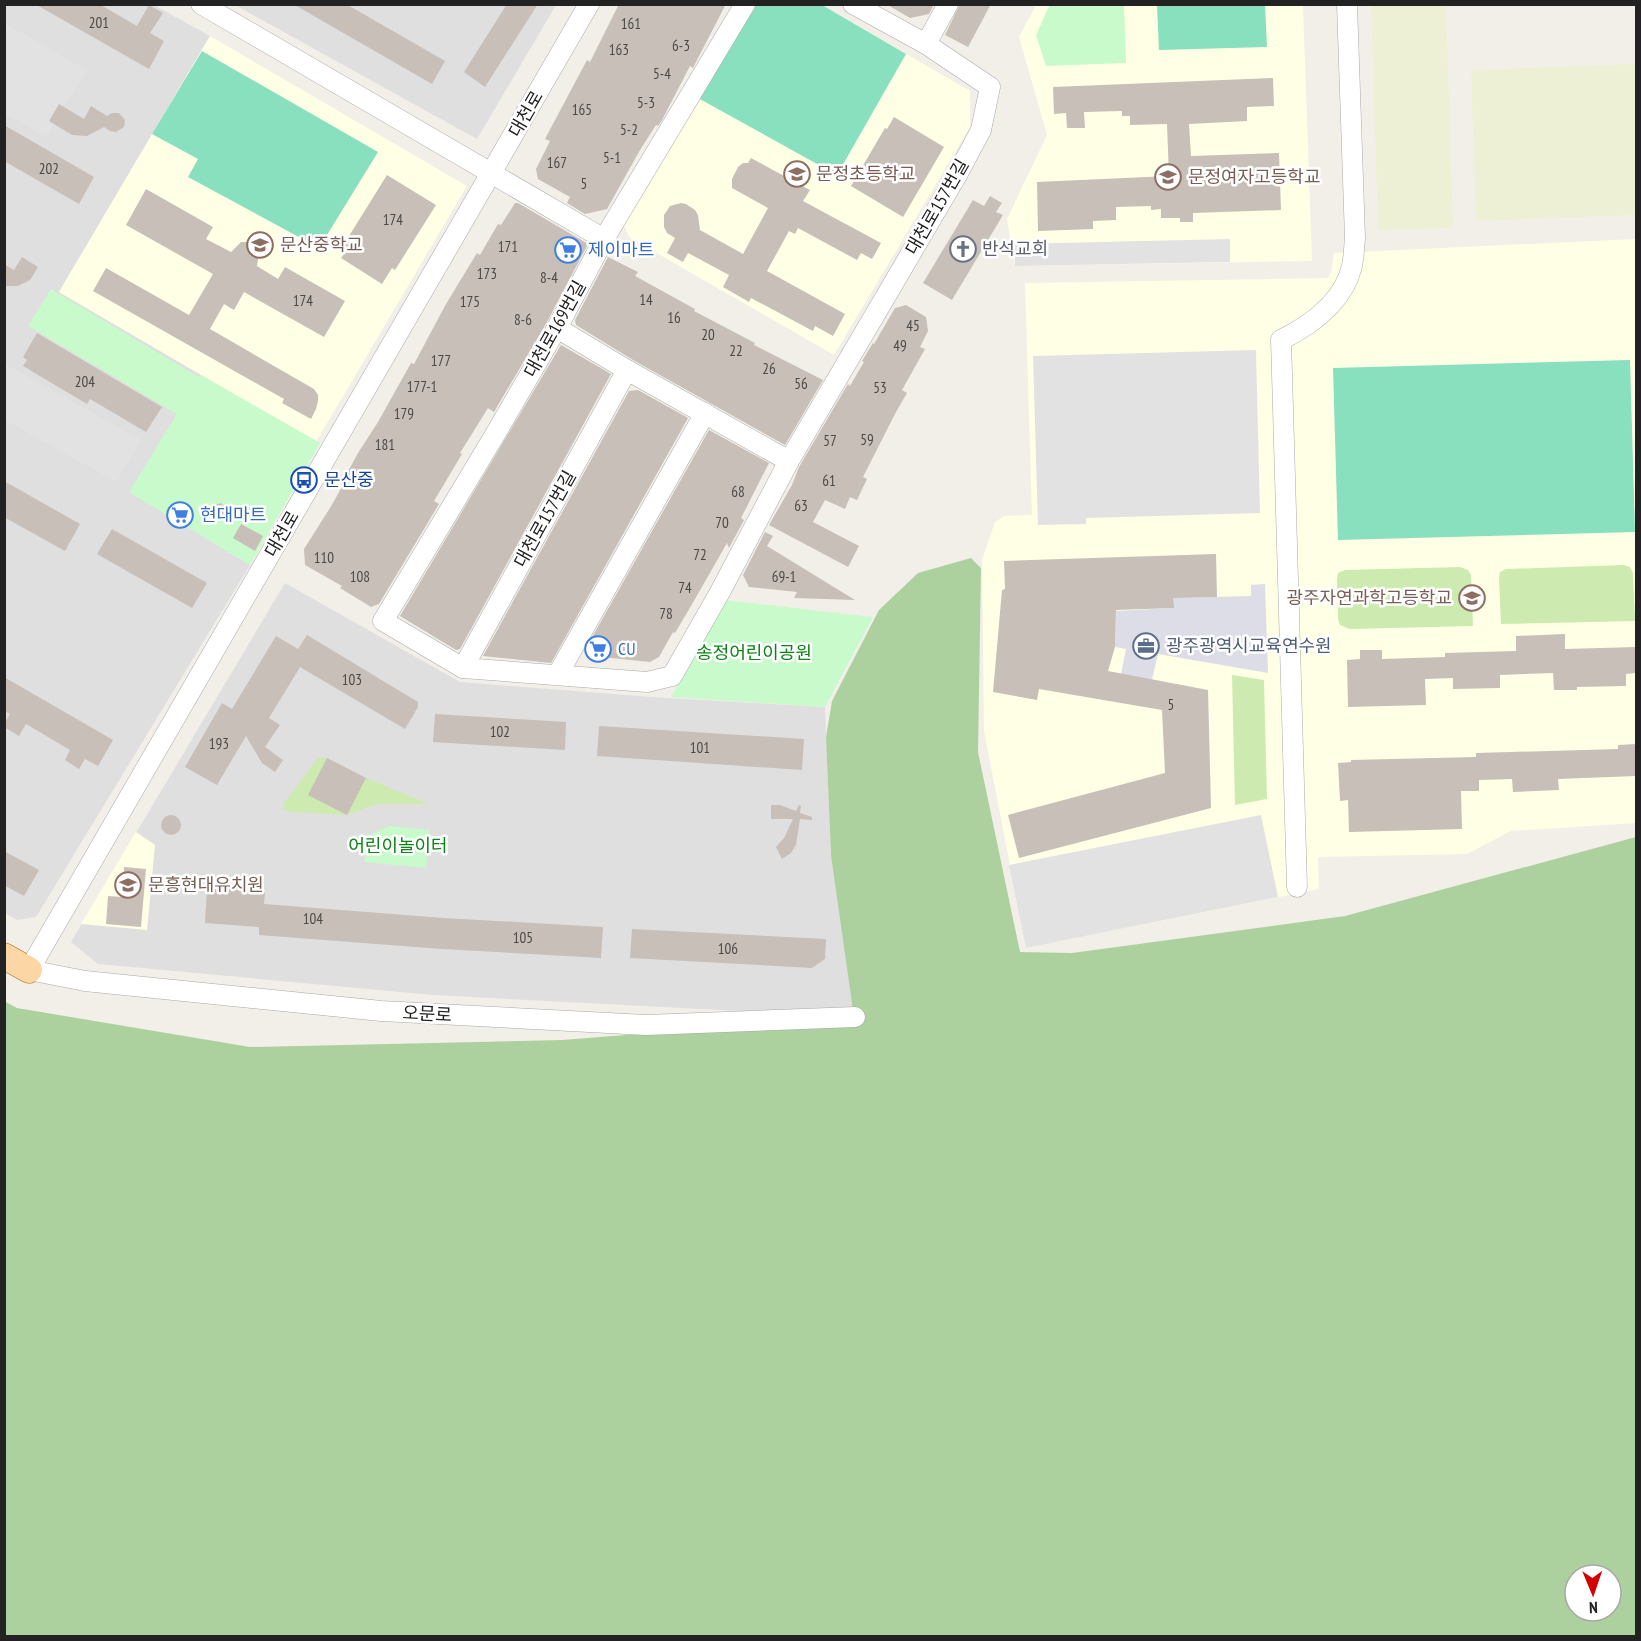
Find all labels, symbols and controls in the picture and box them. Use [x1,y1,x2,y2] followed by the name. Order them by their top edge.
[89,13,109,32] house number: 201
[621,14,641,33] house number: 161
[672,36,690,55] house number: 6-3
[609,40,629,59] house number: 163
[653,64,671,83] house number: 5-4
[503,86,548,141] street label: 대천로
[637,93,655,112] house number: 5-3
[572,100,592,119] house number: 165
[620,120,638,139] house number: 5-2
[603,148,621,167] house number: 5-1
[547,153,567,172] house number: 167
[900,155,973,259] street label: 대천로157번길
[39,159,59,178] house number: 202
[782,159,812,189] school or university icon: 문정초등학교
[816,162,915,185] place label: 문정초등학교
[1153,162,1183,192] school or university icon: 문정여자고등학교
[1188,165,1320,188] place label: 문정여자고등학교
[581,174,587,193] house number: 5
[383,210,403,229] house number: 174
[245,230,275,260] school or university icon: 문산중학교
[280,233,363,256] place label: 문산중학교
[948,234,978,264] church icon: 반석교회
[553,235,583,265] supermarket icon: 제이마트
[498,237,518,256] house number: 171
[982,237,1048,260] place label: 반석교회
[588,238,654,261] place label: 제이마트
[477,264,497,283] house number: 173
[540,268,558,287] house number: 8-4
[519,276,591,381] street label: 대천로169번길
[639,290,653,309] house number: 14
[293,291,313,310] house number: 174
[460,292,480,311] house number: 175
[667,308,681,327] house number: 16
[514,310,532,329] house number: 8-6
[906,316,920,335] house number: 45
[701,325,715,344] house number: 20
[893,336,907,355] house number: 49
[729,341,743,360] house number: 22
[431,351,451,370] house number: 177
[762,359,776,378] house number: 26
[75,372,95,391] house number: 204
[794,374,808,393] house number: 56
[407,377,437,396] house number: 177-1
[873,378,887,397] house number: 53
[394,404,414,423] house number: 179
[860,430,874,449] house number: 59
[823,431,837,450] house number: 57
[375,435,395,454] house number: 181
[289,465,319,495] bus stop icon: 문산중
[509,466,581,571] street label: 대천로157번길
[324,468,374,491] place label: 문산중
[822,471,836,490] house number: 61
[731,482,745,501] house number: 68
[794,496,808,515] house number: 63
[165,500,195,530] supermarket icon: 현대마트
[200,503,266,526] place label: 현대마트
[259,506,304,561] street label: 대천로
[715,513,729,532] house number: 70
[693,545,707,564] house number: 72
[314,548,334,567] house number: 110
[350,567,370,586] house number: 108
[772,567,796,586] house number: 69-1
[678,578,692,597] house number: 74
[1457,583,1487,613] school or university icon: 광주자연과학고등학교
[1286,586,1452,609] place label: 광주자연과학고등학교
[659,604,673,623] house number: 78
[1131,631,1161,661] office icon: 광주광역시교육연수원
[583,634,613,664] supermarket icon: CU
[1166,634,1332,657] place label: 광주광역시교육연수원
[618,637,636,660] place label: CU
[696,641,812,664] park label: 송정어린이공원
[342,670,362,689] house number: 103
[1168,695,1174,714] house number: 5
[490,722,510,741] house number: 102
[209,734,229,753] house number: 193
[690,738,710,757] house number: 101
[348,834,448,857] park label: 어린이놀이터
[113,870,143,900] school or university icon: 문흥현대유치원
[148,873,264,896] place label: 문흥현대유치원
[303,909,323,928] house number: 104
[513,928,533,947] house number: 105
[718,939,738,958] house number: 106
[402,1001,452,1026] street label: 오문로
[1563,1563,1623,1623] north arrow
[1589,1598,1598,1618] text: N

